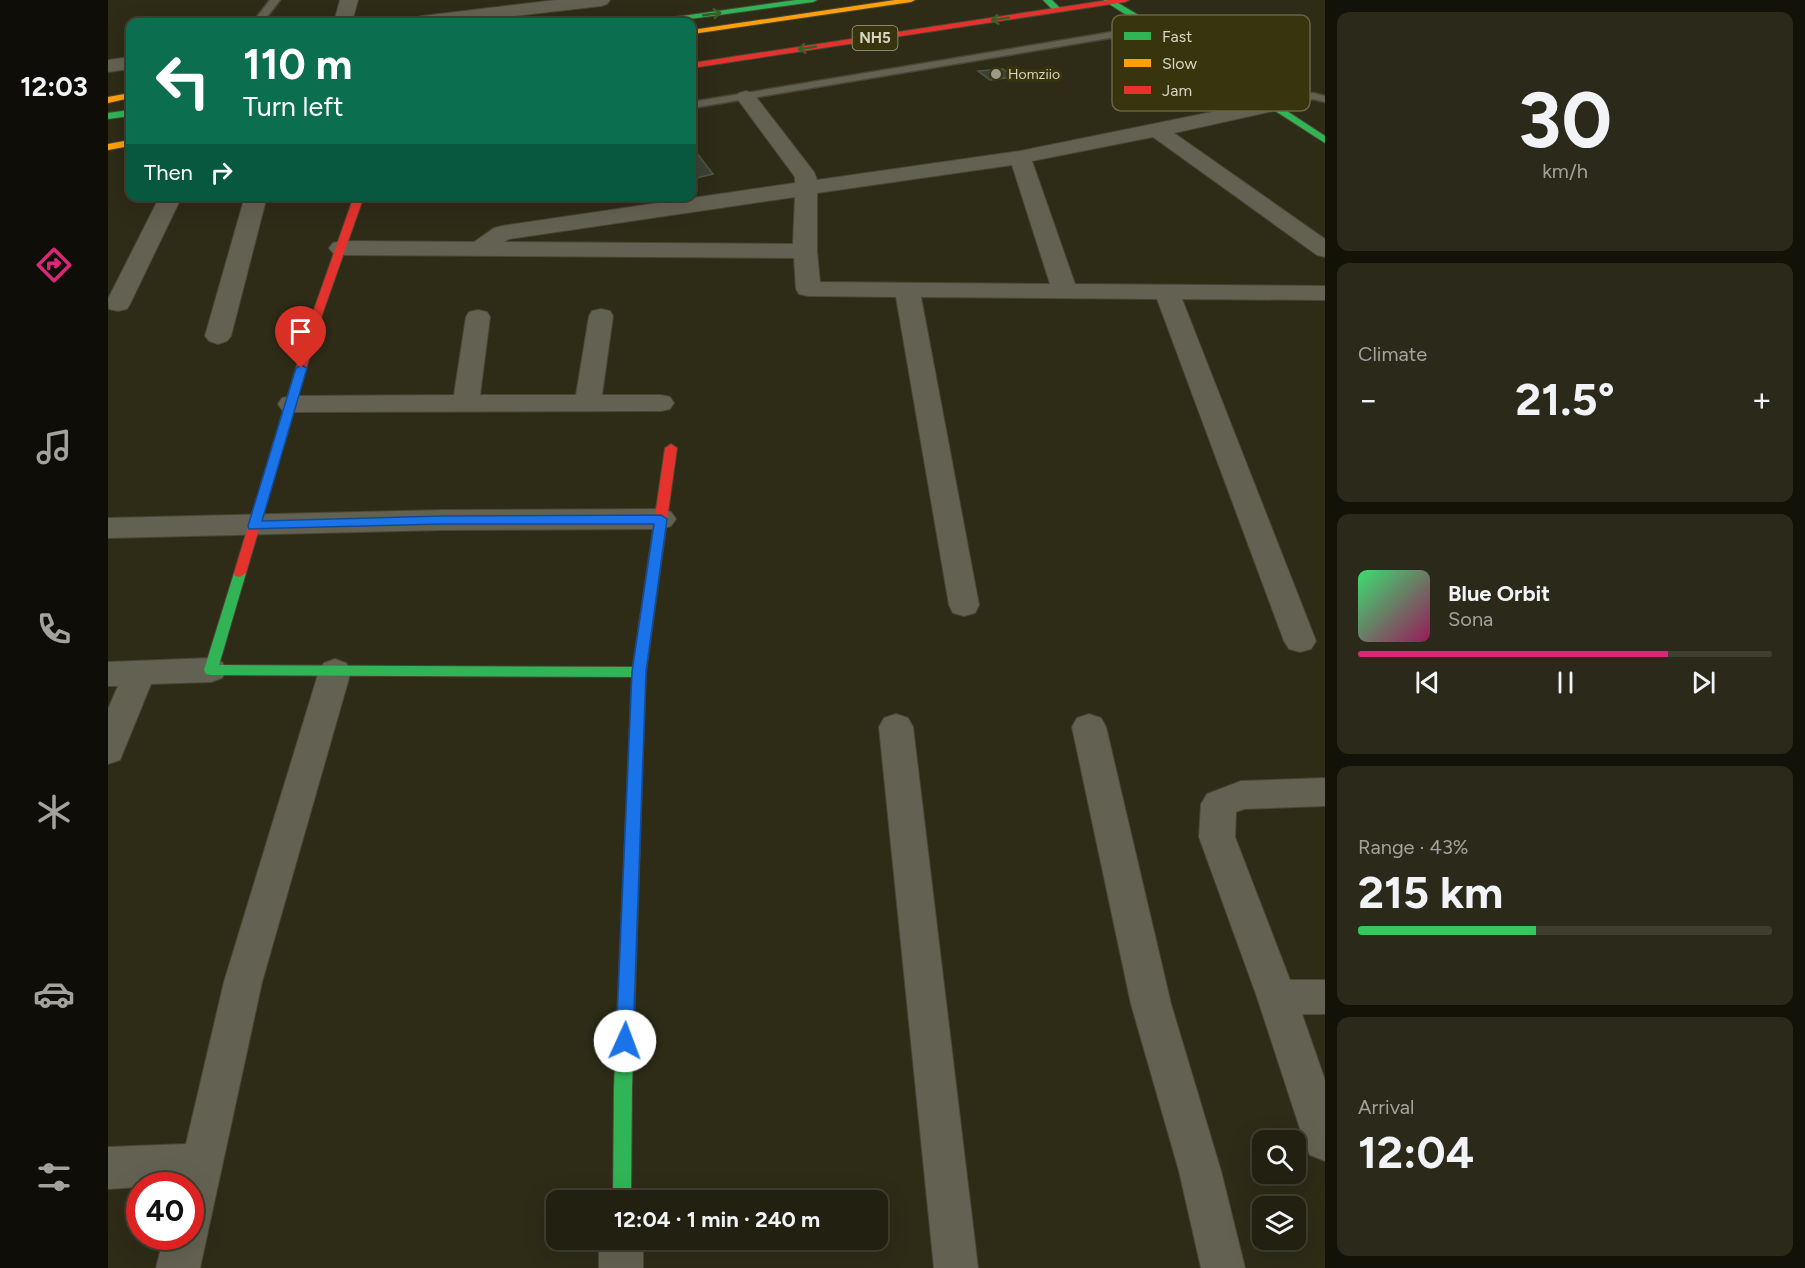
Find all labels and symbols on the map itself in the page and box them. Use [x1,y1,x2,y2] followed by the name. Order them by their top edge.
[701,9,721,20] one-way arrow
[991,13,1011,24] one-way arrow
[1112,15,1310,111] legend
[852,26,897,50] road number: NH5
[1162,27,1192,46] text: Fast
[798,43,818,54] one-way arrow
[1162,54,1197,73] text: Slow
[1008,66,1060,83] place label: Homziio
[989,67,1003,81] marker: Homziio
[1162,81,1192,100] text: Jam
[275,306,326,368] pin
[593,1009,657,1073] position arrow
[126,1172,204,1250] speed limit sign: 40

